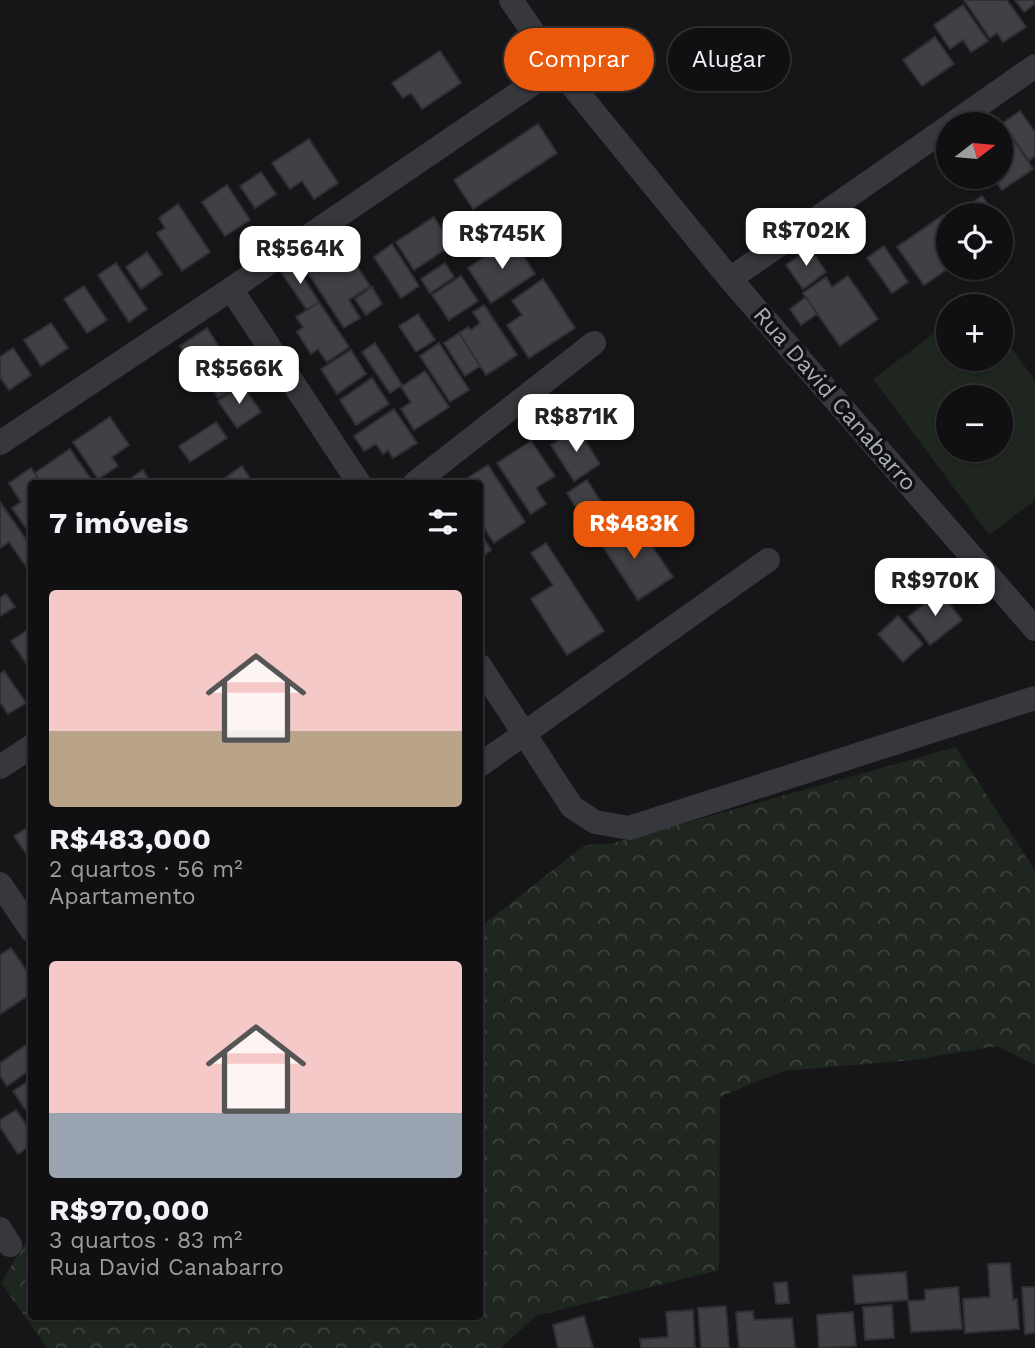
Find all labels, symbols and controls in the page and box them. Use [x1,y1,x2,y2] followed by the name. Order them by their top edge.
[504,28,654,91] chip: Comprar
[668,28,790,91] chip: Alugar
[936,112,1013,189] north arrow
[936,112,1013,462] map controls
[936,203,1013,280] button: locate
[749,208,863,268] pin: R$702K
[445,212,559,271] pin: R$745K
[762,217,850,244] text: R$702K
[459,220,545,247] text: R$745K
[243,226,357,286] pin: R$564K
[256,235,344,262] text: R$564K
[936,294,1013,371] button: +
[748,302,922,496] street label: Rua David Canabarro
[182,346,296,406] pin: R$566K
[195,355,283,382] text: R$566K
[936,385,1013,462] button: −
[519,394,633,454] pin: R$871K
[534,403,618,430] text: R$871K
[577,502,691,561] pin: R$483K
[424,503,462,541] icon: filters
[49,505,188,540] text: 7 imóveis
[589,510,679,537] text: R$483K
[878,558,992,618] pin: R$970K
[891,567,979,594] text: R$970K
[193,635,319,761] icon: home
[49,821,211,856] text: R$483,000
[49,856,243,883] text: 2 quartos · 56 m²
[49,883,196,910] text: Apartamento
[193,1006,319,1132] icon: home
[49,1192,209,1227] text: R$970,000
[49,1227,242,1254] text: 3 quartos · 83 m²
[49,1254,284,1281] text: Rua David Canabarro

